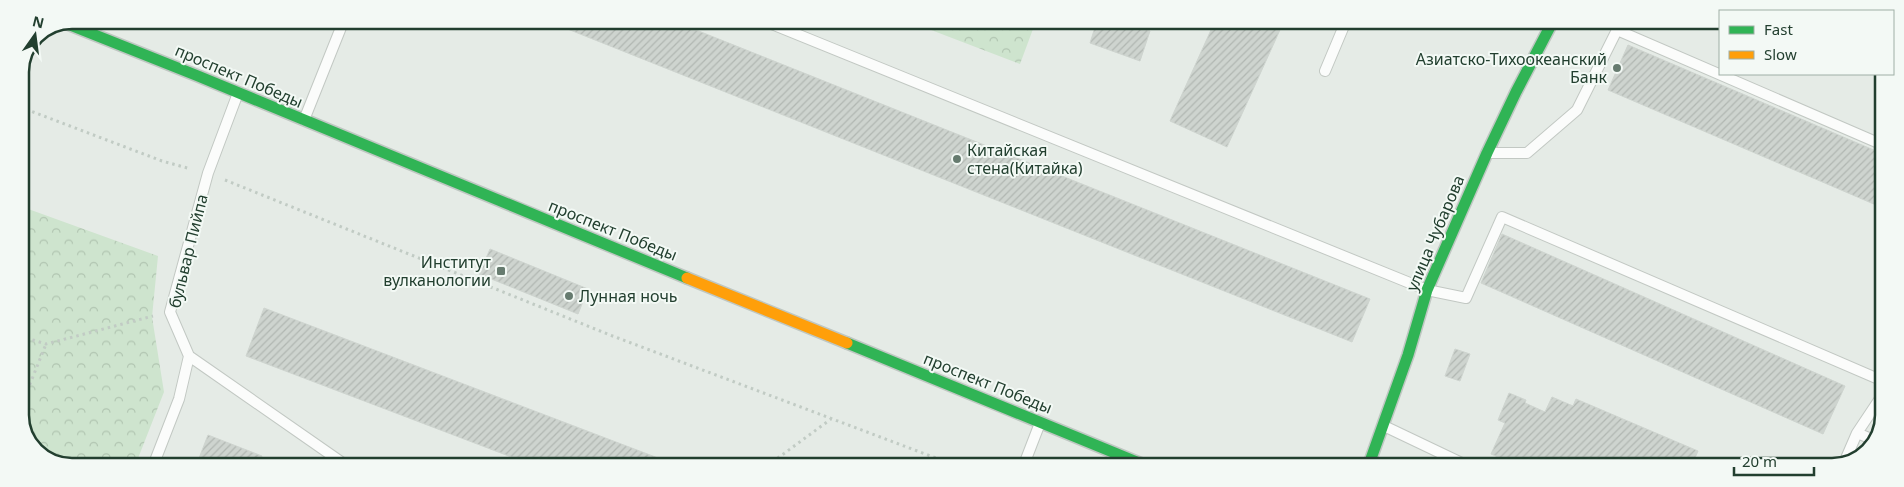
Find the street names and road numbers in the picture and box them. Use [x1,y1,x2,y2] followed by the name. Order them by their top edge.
[172,39,306,113] street label: проспект Победы
[1401,172,1469,294] street label: улица Чубарова
[163,192,213,310] street label: бульвар Пийпа
[545,194,681,266] street label: проспект Победы
[920,347,1056,419] street label: проспект Победы

